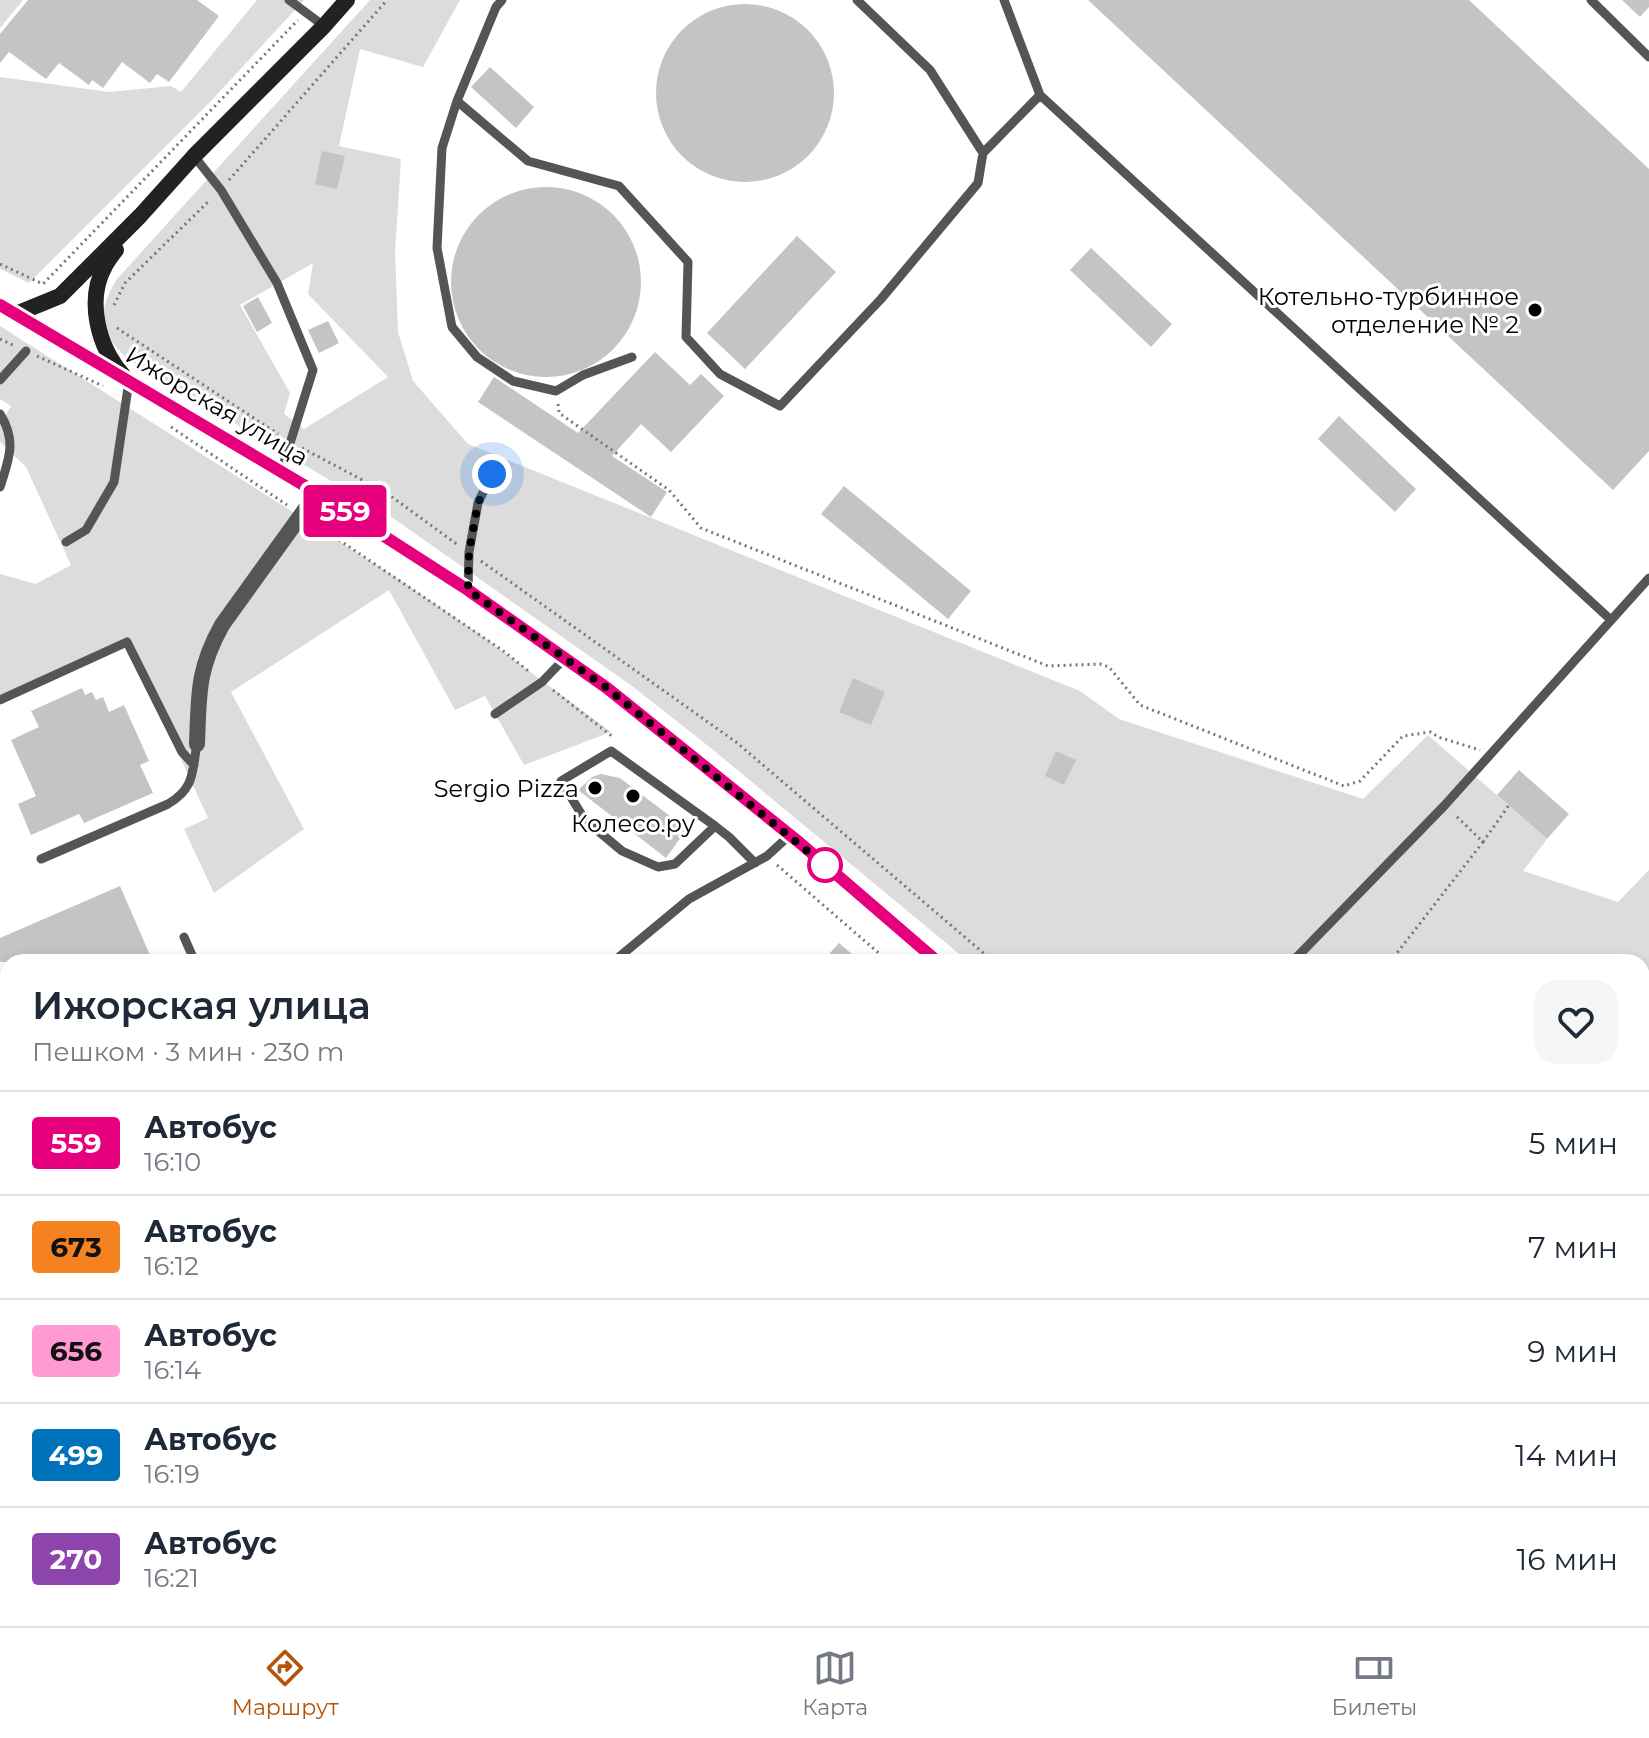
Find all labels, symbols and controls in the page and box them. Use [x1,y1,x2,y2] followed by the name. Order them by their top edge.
[1258,282,1519,339] place label: Котельно-турбинное отделение № 2
[1526,301,1544,319] marker: Котельно-турбинное отделение № 2
[120,340,314,472] street label: Ижорская улица
[472,454,512,494] your location
[299,485,391,537] line badge: 559
[319,494,371,528] text: 559
[434,774,579,803] place label: Sergio Pizza
[586,779,604,797] marker: Sergio Pizza
[624,787,642,805] marker: Колесо.ру
[571,809,696,838] place label: Колесо.ру
[808,848,842,882] unlabelled marker
[1534,980,1618,1064] button: heart
[32,982,371,1029] text: Ижорская улица
[32,1036,344,1068] text: Пешком · 3 мин · 230 m
[144,1109,277,1146] text: Автобус
[1529,1125,1618,1162] text: 5 мин
[50,1126,102,1160] text: 559
[144,1146,201,1178] text: 16:10
[144,1213,277,1250] text: Автобус
[1528,1229,1618,1266] text: 7 мин
[50,1230,102,1264] text: 673
[144,1250,199,1282] text: 16:12
[144,1317,277,1354] text: Автобус
[1527,1333,1618,1370] text: 9 мин
[50,1334,102,1368] text: 656
[144,1354,201,1386] text: 16:14
[144,1421,277,1458] text: Автобус
[1515,1437,1618,1474] text: 14 мин
[49,1438,103,1472] text: 499
[144,1458,200,1490] text: 16:19
[144,1525,277,1562] text: Автобус
[1516,1541,1618,1578] text: 16 мин
[50,1542,102,1576] text: 270
[144,1562,199,1594] text: 16:21
[232,1646,339,1721] tab: Маршрут
[802,1646,868,1721] tab: Карта
[1331,1646,1417,1721] tab: Билеты

